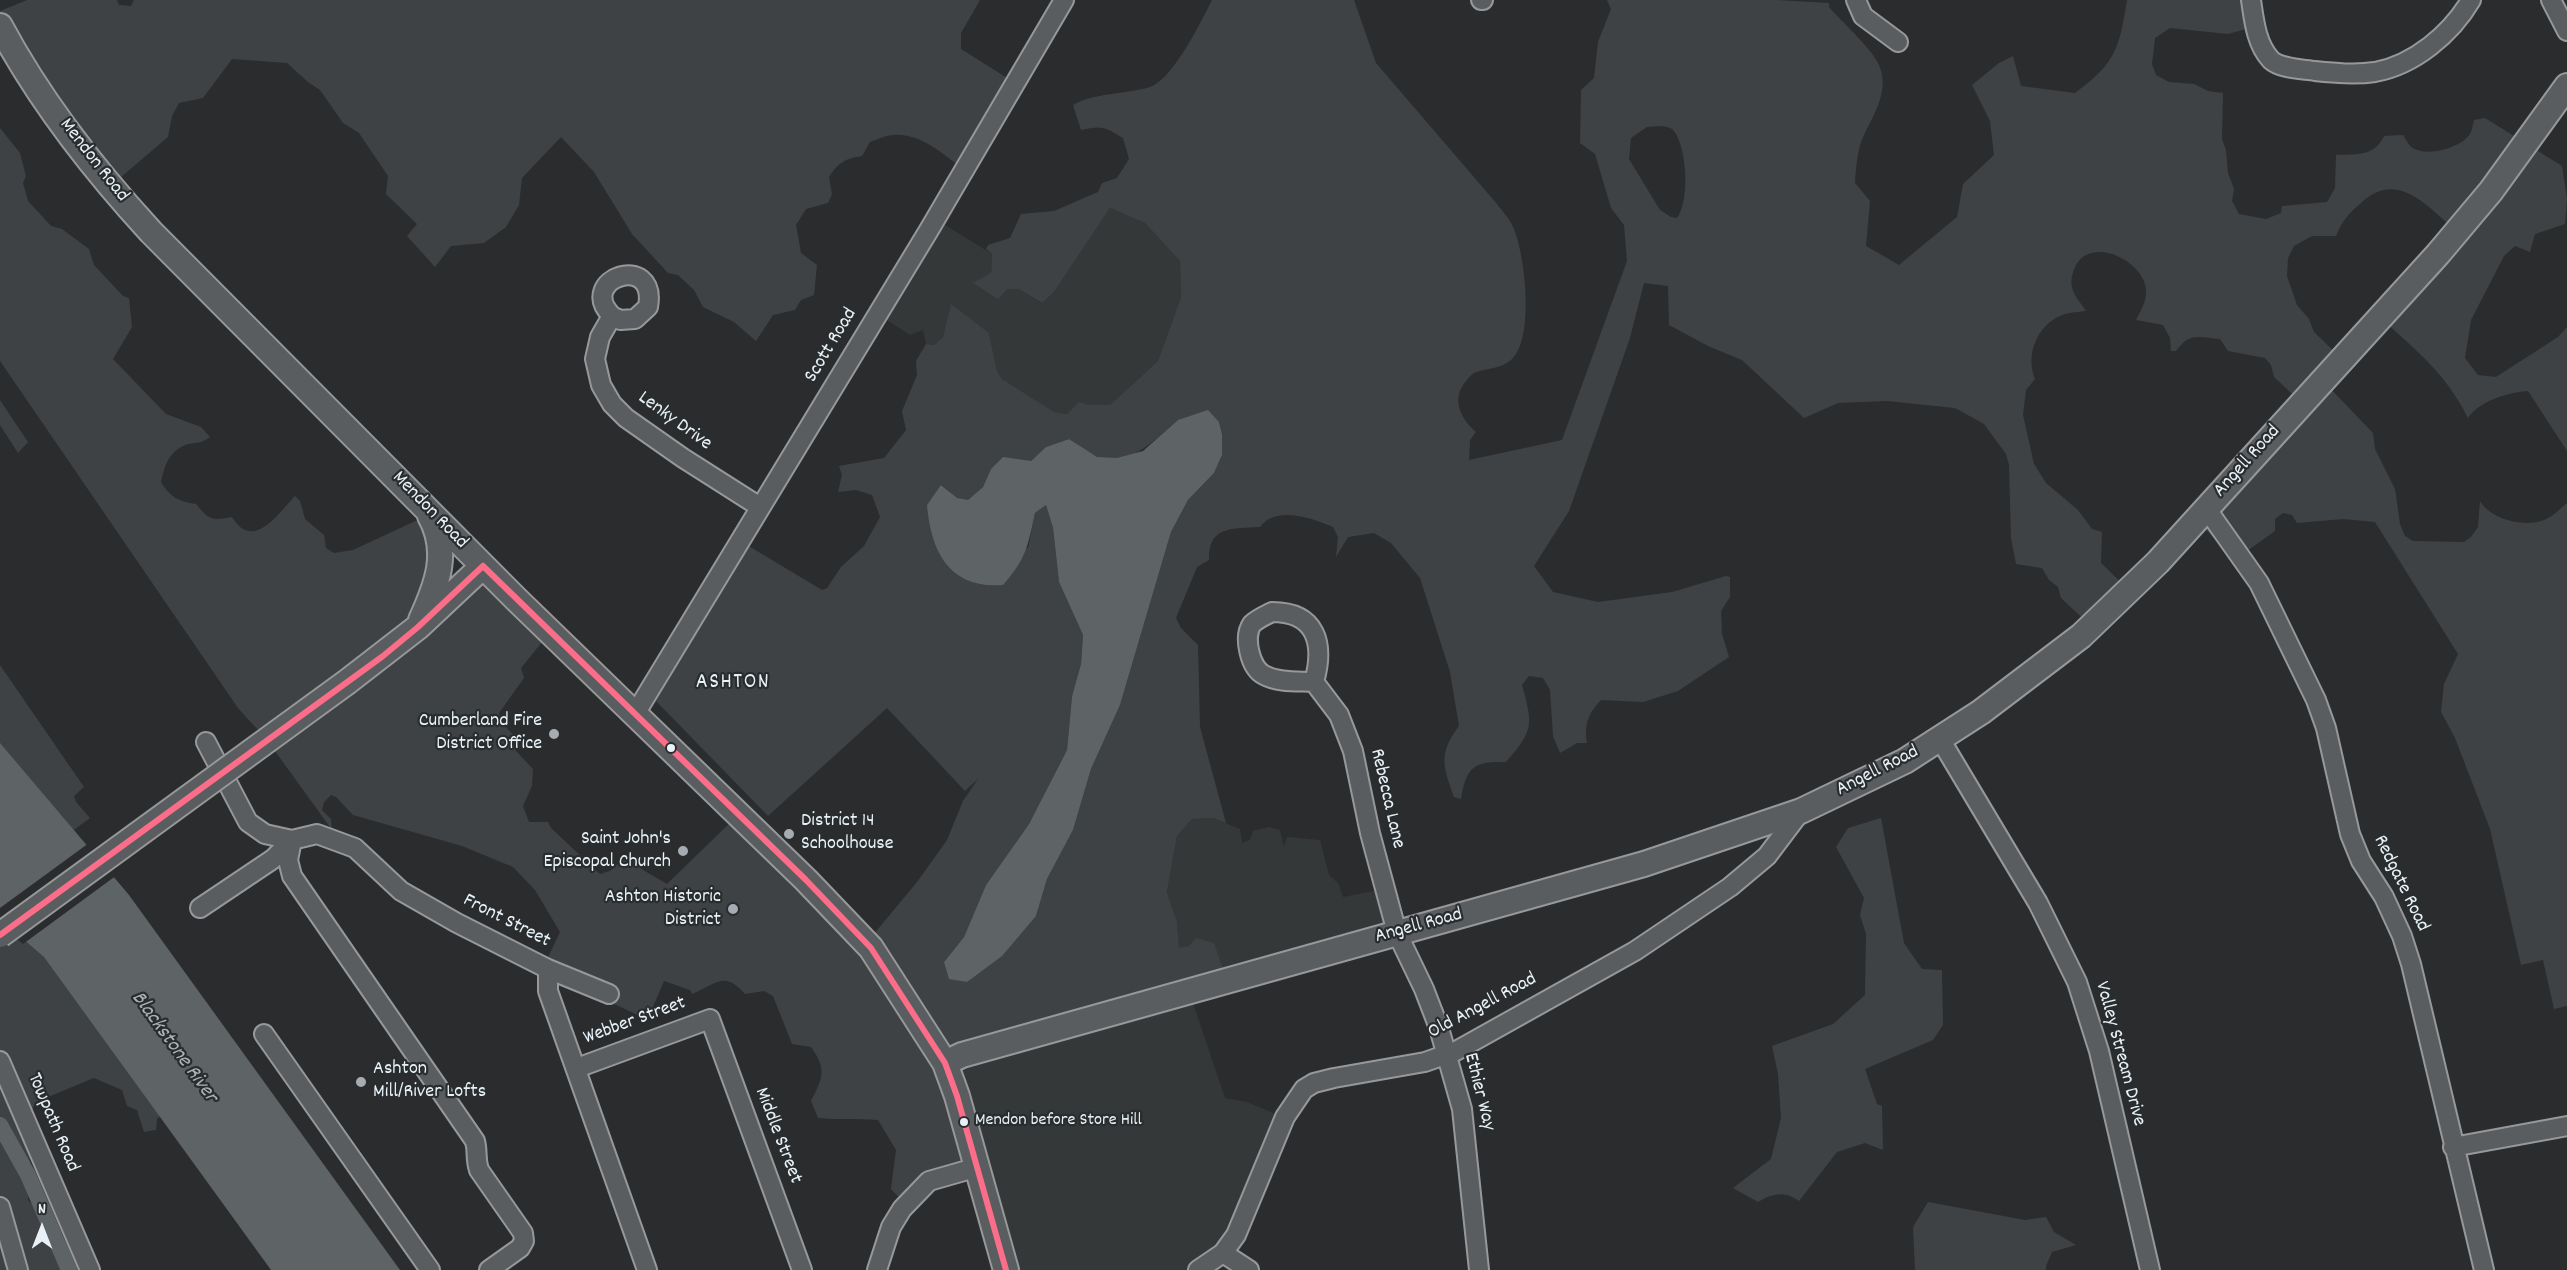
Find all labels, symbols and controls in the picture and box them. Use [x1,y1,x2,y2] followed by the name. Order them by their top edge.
[53,115,133,207] street label: Mendon Road
[800,304,864,388] street label: Scott Road
[632,387,716,457] street label: Lenky Drive
[2209,421,2287,503] street label: Angell Road
[386,467,472,555] street label: Mendon Road
[696,671,770,697] district label: ASHTON
[419,710,542,757] place label: Cumberland Fire District Office
[547,727,561,741] marker: Cumberland Fire District Office
[1833,741,1923,803] street label: Angell Road
[665,742,677,754] unlabelled marker
[1363,747,1409,851] street label: Rebecca Lane
[801,810,893,857] place label: District 14 Schoolhouse
[782,827,796,841] marker: District 14 Schoolhouse
[543,828,671,875] place label: Saint John's Episcopal Church
[2366,832,2434,936] street label: Redgate Road
[676,844,690,858] marker: Saint John's Episcopal Church
[605,886,721,933] place label: Ashton Historic District
[458,890,554,954] street label: Front Street
[726,902,740,916] marker: Ashton Historic District
[1373,904,1465,950] street label: Angell Road
[1425,968,1541,1046] street label: Old Angell Road
[2088,979,2150,1129] street label: Valley Stream Drive
[124,987,222,1109] water label: Blackstone River
[581,992,689,1052] street label: Webber Street
[1457,1051,1499,1133] street label: Ethier Way
[373,1058,486,1105] place label: Ashton Mill/River Lofts
[20,1070,84,1176] street label: Towpath Road
[354,1075,368,1089] marker: Ashton Mill/River Lofts
[748,1085,806,1187] street label: Middle Street
[975,1111,1142,1133] place label: Mendon before Store Hill
[958,1116,970,1128] marker: Mendon before Store Hill
[12,1198,72,1258] north arrow
[38,1198,46,1221] text: N

